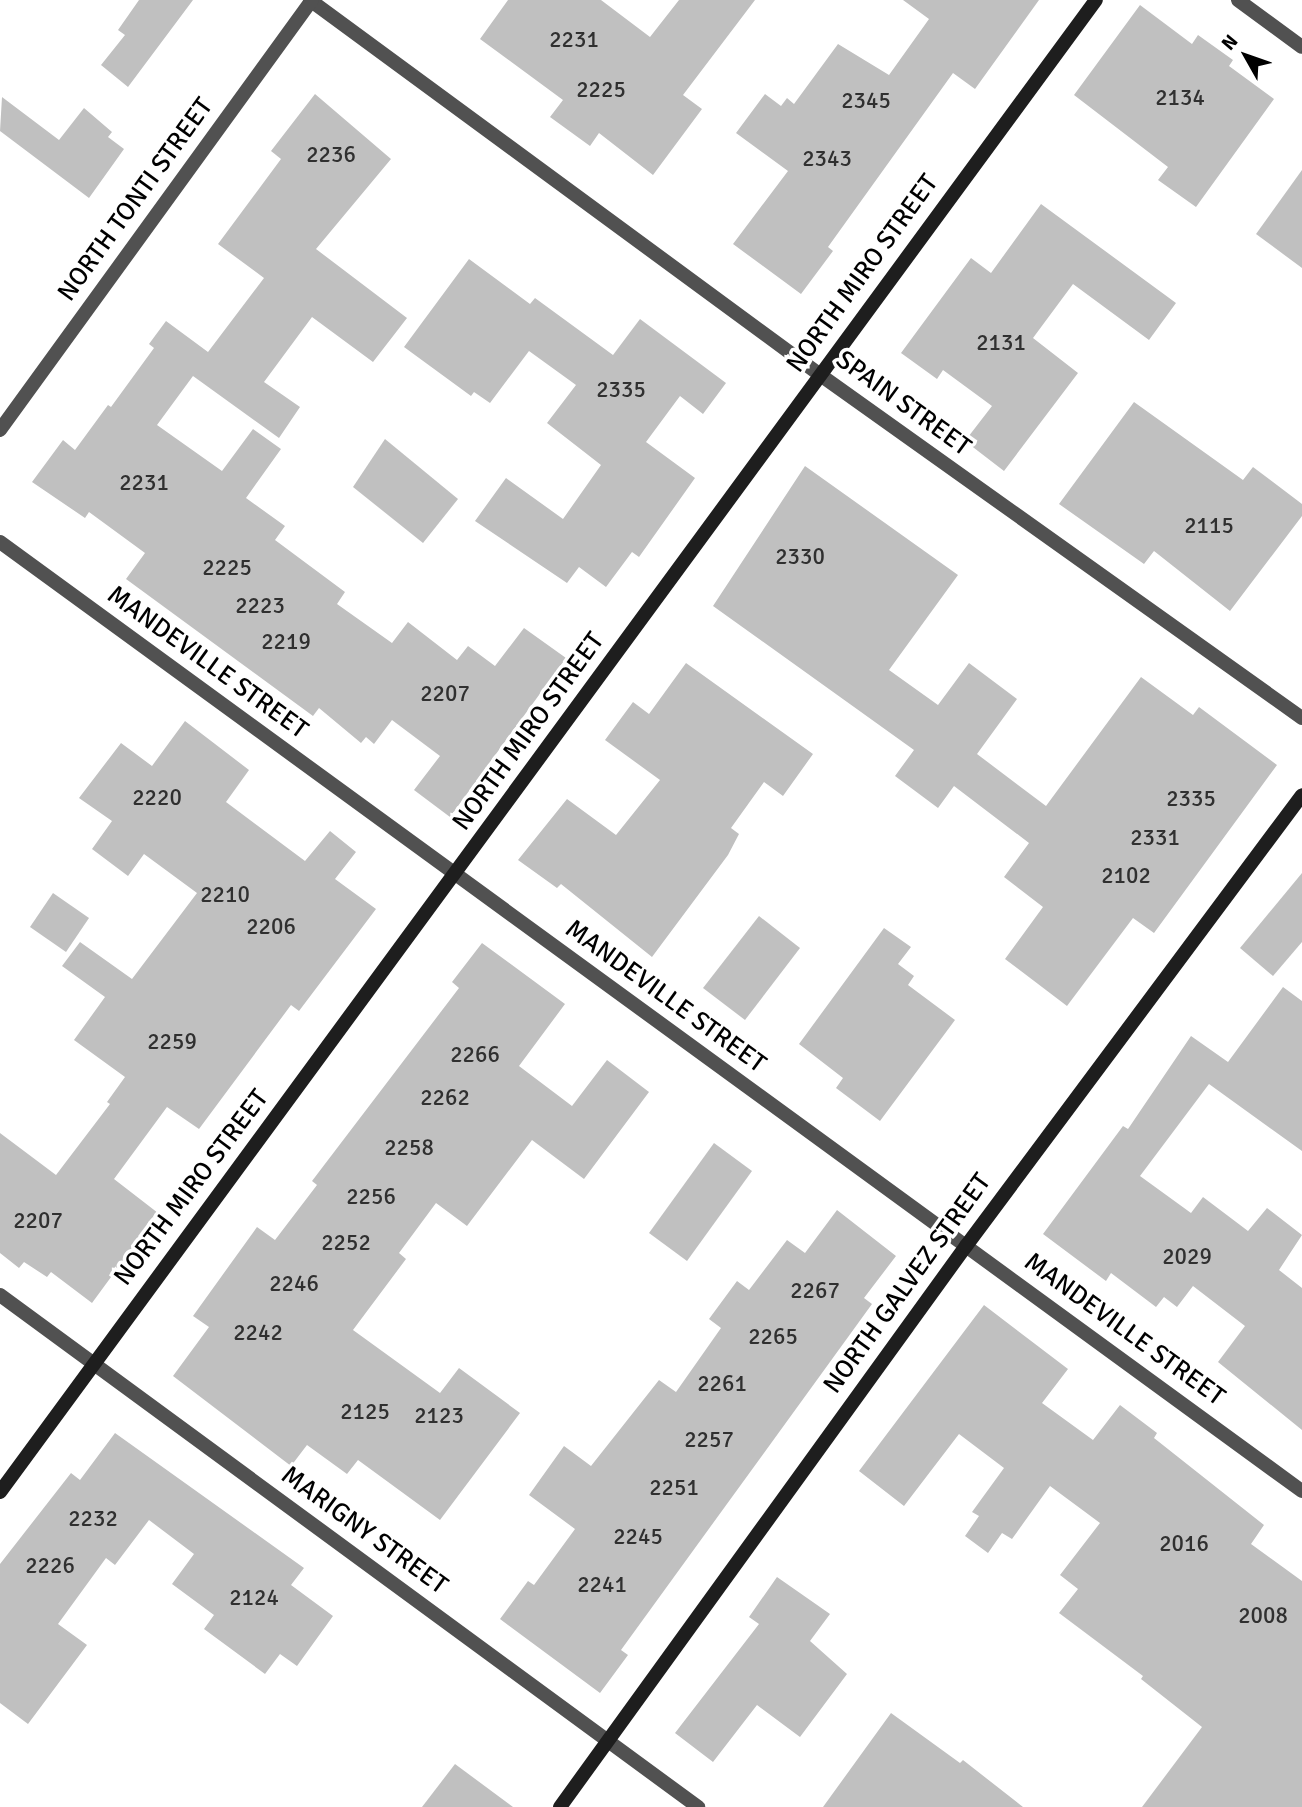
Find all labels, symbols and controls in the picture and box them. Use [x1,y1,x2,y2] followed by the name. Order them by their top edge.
[1211,21,1281,91] north arrow
[549,26,599,54] house number: 2231
[1216,30,1243,55] text: N
[576,76,626,104] house number: 2225
[1155,84,1205,112] house number: 2134
[841,87,891,115] house number: 2345
[52,92,220,308] street label: NORTH TONTI STREET
[306,141,356,169] house number: 2236
[802,145,852,173] house number: 2343
[781,169,945,379] street label: NORTH MIRO STREET
[976,329,1026,357] house number: 2131
[830,345,976,463] street label: SPAIN STREET
[596,376,646,404] house number: 2335
[119,469,169,497] house number: 2231
[1184,512,1234,540] house number: 2115
[775,543,825,571] house number: 2330
[202,554,252,582] house number: 2225
[101,580,313,746] street label: MANDEVILLE STREET
[235,592,285,620] house number: 2223
[447,627,611,837] street label: NORTH MIRO STREET
[261,628,311,656] house number: 2219
[420,680,470,708] house number: 2207
[132,784,182,812] house number: 2220
[1166,785,1216,813] house number: 2335
[1130,824,1180,852] house number: 2331
[1101,862,1151,890] house number: 2102
[200,881,250,909] house number: 2210
[246,913,296,941] house number: 2206
[559,914,771,1080] street label: MANDEVILLE STREET
[147,1028,197,1056] house number: 2259
[450,1041,500,1069] house number: 2266
[108,1084,276,1292] street label: NORTH MIRO STREET
[420,1084,470,1112] house number: 2262
[384,1134,434,1162] house number: 2258
[818,1168,998,1400] street label: NORTH GALVEZ STREET
[346,1183,396,1211] house number: 2256
[13,1207,63,1235] house number: 2207
[321,1229,371,1257] house number: 2252
[1162,1243,1212,1271] house number: 2029
[1018,1247,1230,1413] street label: MANDEVILLE STREET
[269,1270,319,1298] house number: 2246
[790,1277,840,1305] house number: 2267
[233,1319,283,1347] house number: 2242
[748,1323,798,1351] house number: 2265
[697,1370,747,1398] house number: 2261
[340,1398,390,1426] house number: 2125
[414,1402,464,1430] house number: 2123
[684,1426,734,1454] house number: 2257
[275,1460,453,1602] street label: MARIGNY STREET
[649,1474,699,1502] house number: 2251
[68,1505,118,1533] house number: 2232
[613,1523,663,1551] house number: 2245
[1159,1530,1209,1558] house number: 2016
[25,1552,75,1580] house number: 2226
[577,1571,627,1599] house number: 2241
[229,1584,279,1612] house number: 2124
[1238,1602,1288,1630] house number: 2008

